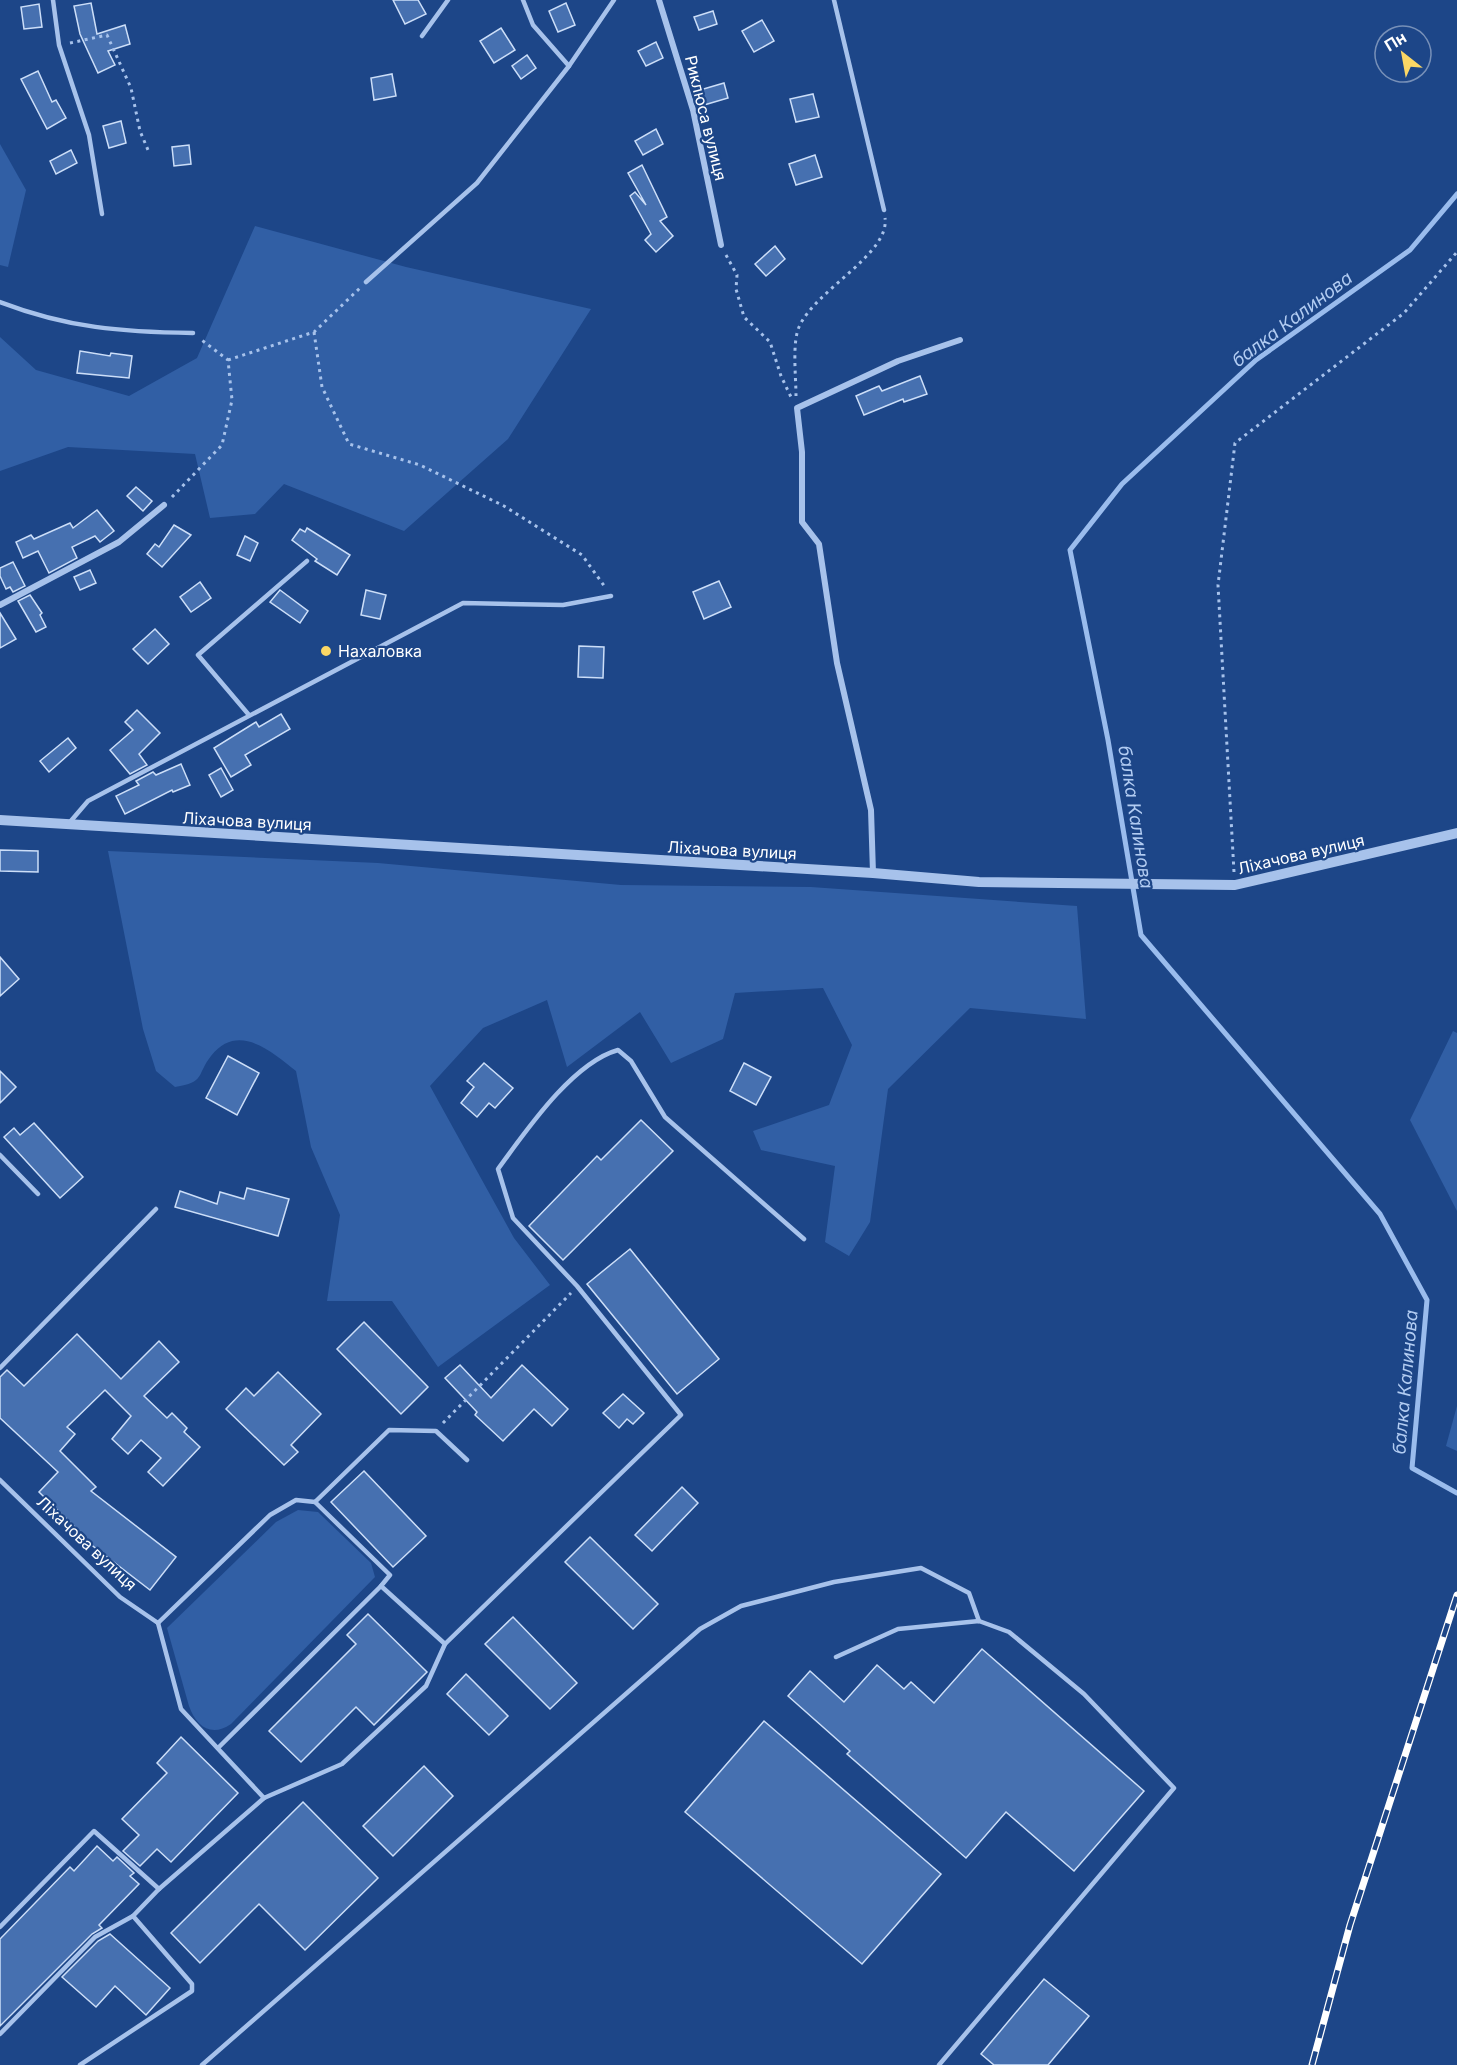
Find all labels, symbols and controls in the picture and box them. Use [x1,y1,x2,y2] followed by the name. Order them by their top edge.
[1373,24,1433,84] north arrow
[1381,27,1410,55] text: Пн
[681,53,731,183] street label: Риклюса вулиця
[1228,267,1356,371] water label: балка Калинова
[338,641,422,661] place label: Нахаловка
[319,644,333,658] marker: Нахаловка
[1114,744,1158,890] water label: балка Калинова
[182,808,312,834] street label: Ліхачова вулиця
[1236,830,1366,878] street label: Ліхачова вулиця
[667,837,797,863] street label: Ліхачова вулиця
[1388,1309,1422,1455] water label: балка Калинова
[33,1492,141,1594] street label: Ліхачова вулиця

